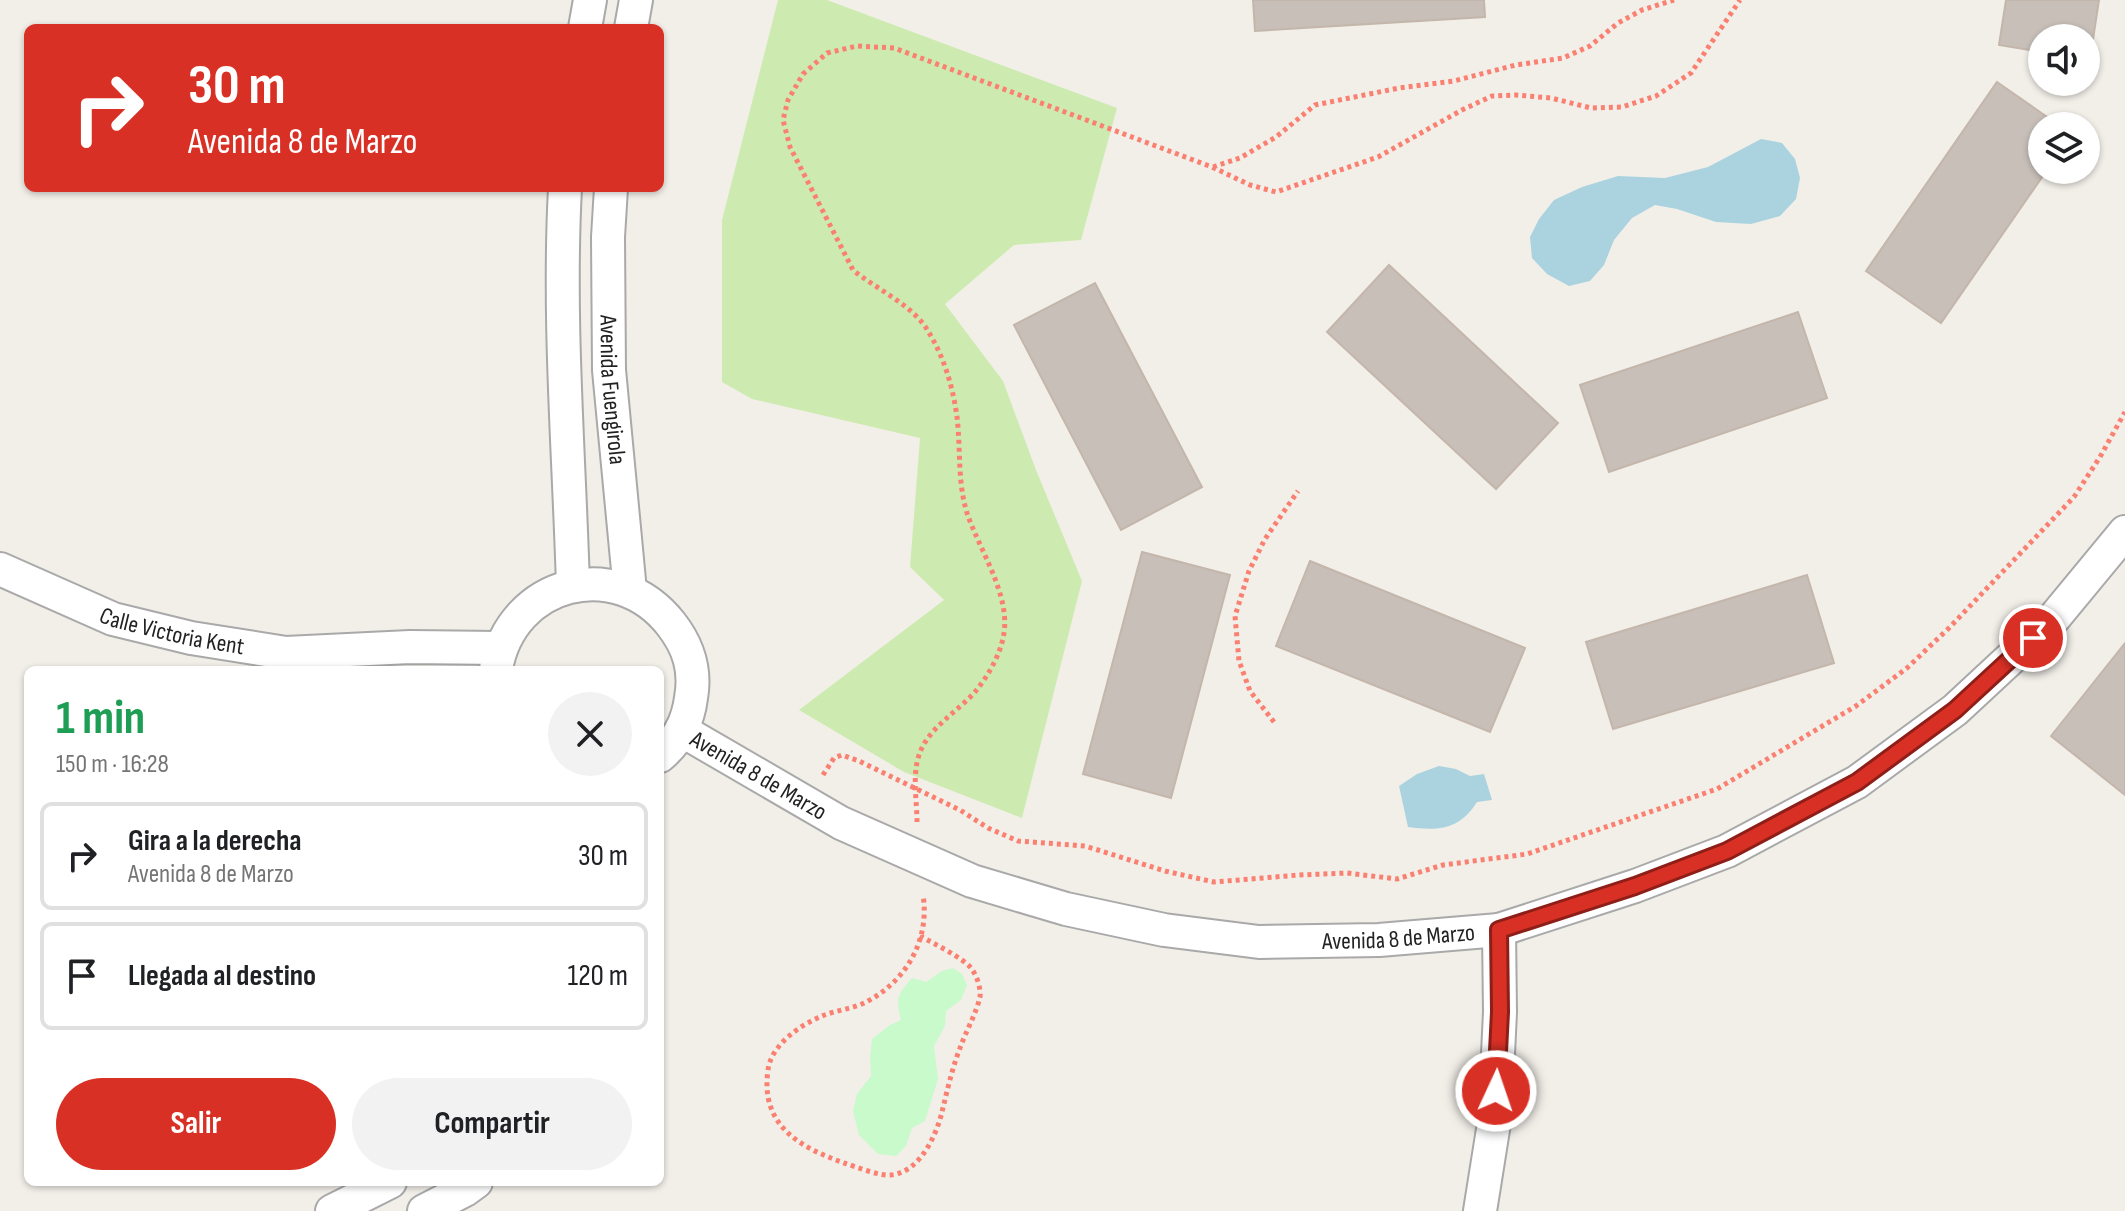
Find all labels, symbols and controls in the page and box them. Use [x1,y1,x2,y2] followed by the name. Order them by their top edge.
[2028,24,2100,184] map controls
[2028,24,2100,96] button: sound
[188,53,286,120] text: 30 m
[56,56,160,160] icon: right
[2028,112,2100,184] button: layers
[188,121,417,164] text: Avenida 8 de Marzo
[594,314,632,466] street label: Avenida Fuengirola
[95,600,246,661] street label: Calle Victoria Kent
[1999,604,2067,672] pin
[2011,616,2055,660] icon: arrive
[56,690,145,747] text: 1 min
[548,692,632,776] button: close
[684,724,832,826] street label: Avenida 8 de Marzo
[56,749,169,780] text: 150 m · 16:28
[128,823,302,859] text: Gira a la derecha
[60,834,104,878] icon: right
[578,838,628,874] text: 30 m
[128,859,294,890] text: Avenida 8 de Marzo
[1321,918,1476,955] street label: Avenida 8 de Marzo
[60,954,104,998] icon: arrive
[128,958,316,994] text: Llegada al destino
[567,958,628,994] text: 120 m
[1454,1049,1538,1133] position arrow
[56,1078,336,1170] button: Salir
[352,1078,632,1170] button: Compartir

